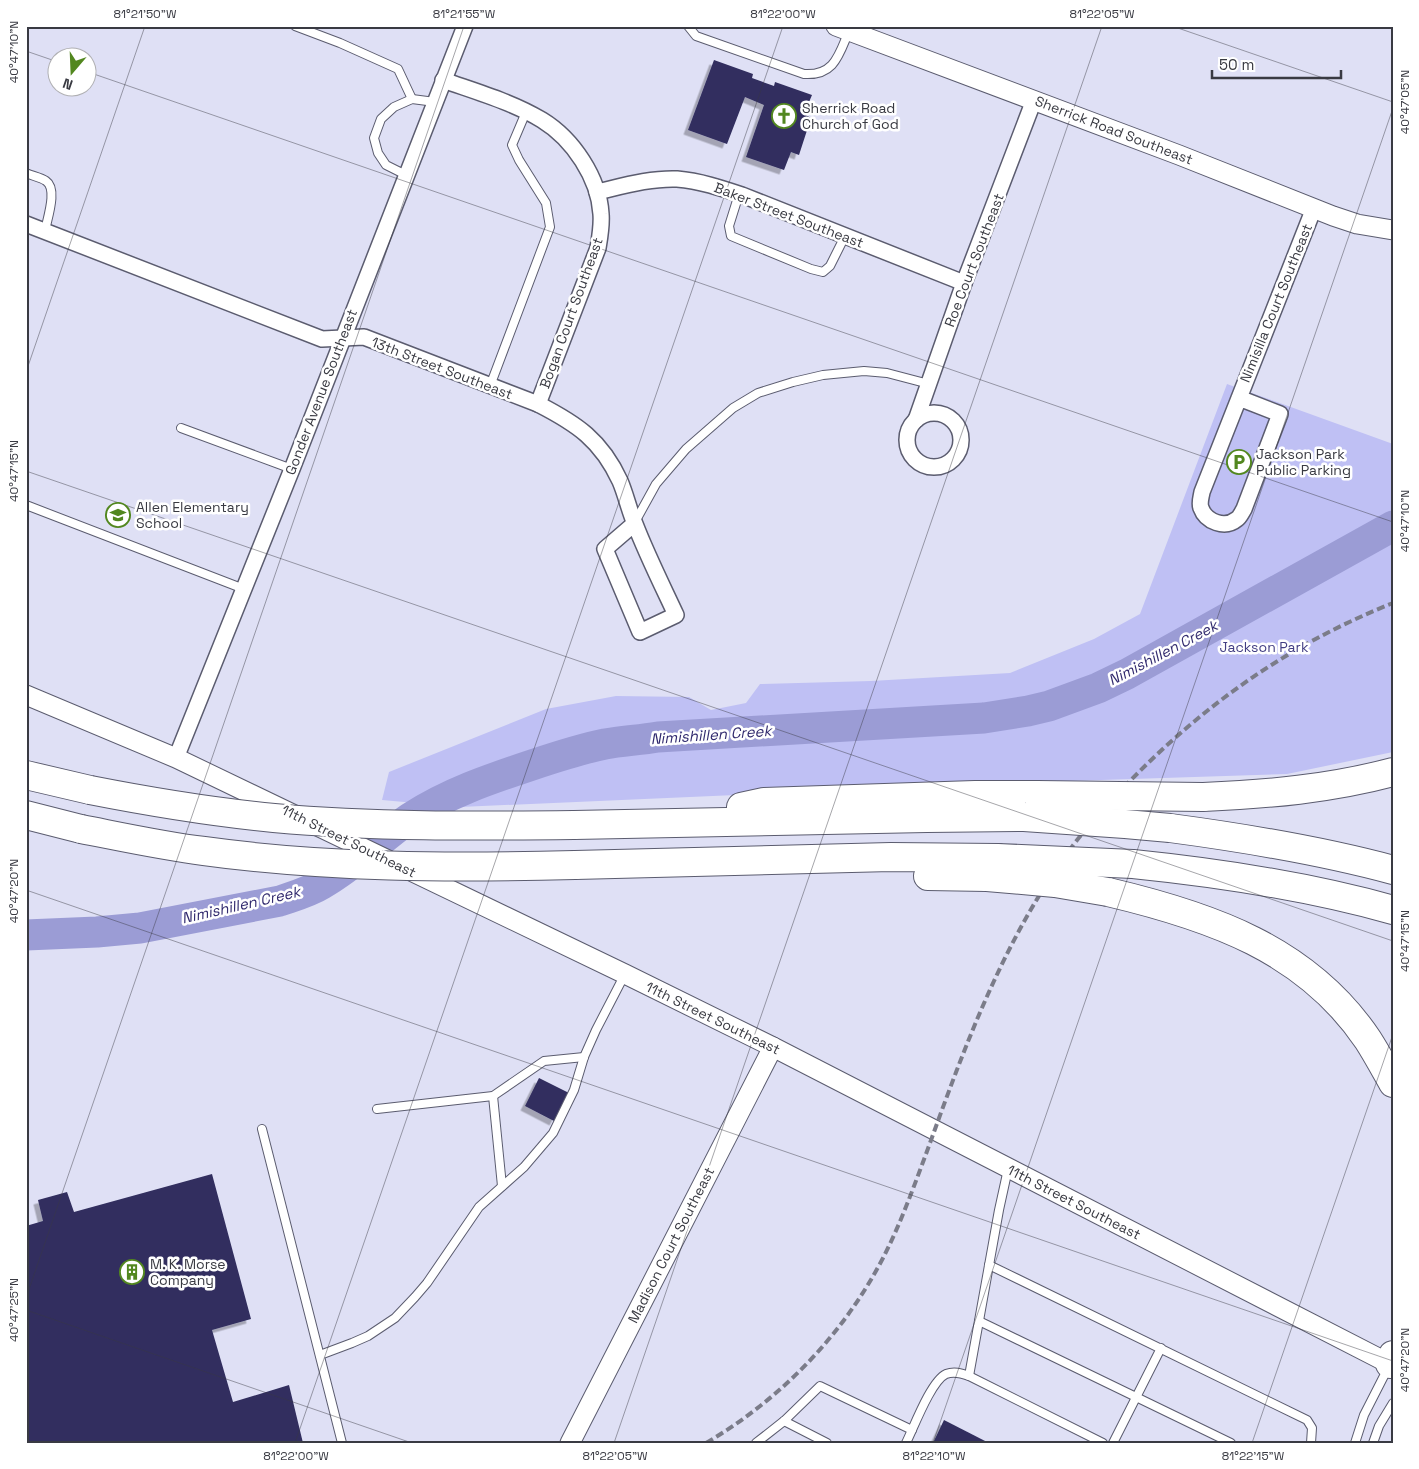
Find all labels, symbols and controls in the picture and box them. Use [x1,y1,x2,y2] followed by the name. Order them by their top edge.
[114,6,177,22] text: 81°21'50"W
[433,6,496,22] text: 81°21'55"W
[750,6,816,22] text: 81°22'00"W
[1069,6,1135,22] text: 81°22'05"W
[6,21,22,83] text: 40°47'10"N
[48,48,98,98] north arrow
[1212,48,1340,80] scale bar
[1219,55,1254,74] text: 50 m
[1397,70,1413,134] text: 40°47'05"N
[60,74,75,94] text: N
[1033,92,1195,168] street label: Sherrick Road Southeast
[802,99,899,133] place label: Sherrick Road Church of God
[771,103,797,129] church icon: Sherrick Road Church of God
[712,178,866,252] street label: Baker Street Southeast
[940,191,1008,329] street label: Roe Court Southeast
[1236,221,1316,385] street label: Nimisilla Court Southeast
[535,235,607,391] street label: Bogan Court Southeast
[281,306,361,478] street label: Gonder Avenue Southeast
[369,333,515,403] street label: 13th Street Southeast
[6,440,22,502] text: 40°47'15"N
[1256,445,1351,479] place label: Jackson Park Public Parking
[1226,449,1252,475] parking icon: Jackson Park Public Parking
[1397,490,1413,552] text: 40°47'10"N
[136,498,249,532] place label: Allen Elementary School
[105,502,131,528] school or university icon: Allen Elementary School
[1105,615,1222,689] water label: Nimishillen Creek
[1220,638,1309,656] park label: Jackson Park
[650,721,774,748] water label: Nimishillen Creek
[279,801,419,881] street label: 11th Street Southeast
[6,859,22,923] text: 40°47'20"N
[180,881,304,927] water label: Nimishillen Creek
[1397,910,1413,972] text: 40°47'15"N
[643,978,783,1058] street label: 11th Street Southeast
[1004,1161,1144,1243] street label: 11th Street Southeast
[624,1164,718,1326] street label: Madison Court Southeast
[150,1255,226,1289] place label: M. K. Morse Company
[119,1259,145,1285] building icon: M. K. Morse Company
[6,1278,22,1342] text: 40°47'25"N
[1397,1328,1413,1392] text: 40°47'20"N
[263,1448,329,1464] text: 81°22'00"W
[582,1448,648,1464] text: 81°22'05"W
[903,1448,966,1464] text: 81°22'10"W
[1222,1448,1285,1464] text: 81°22'15"W

